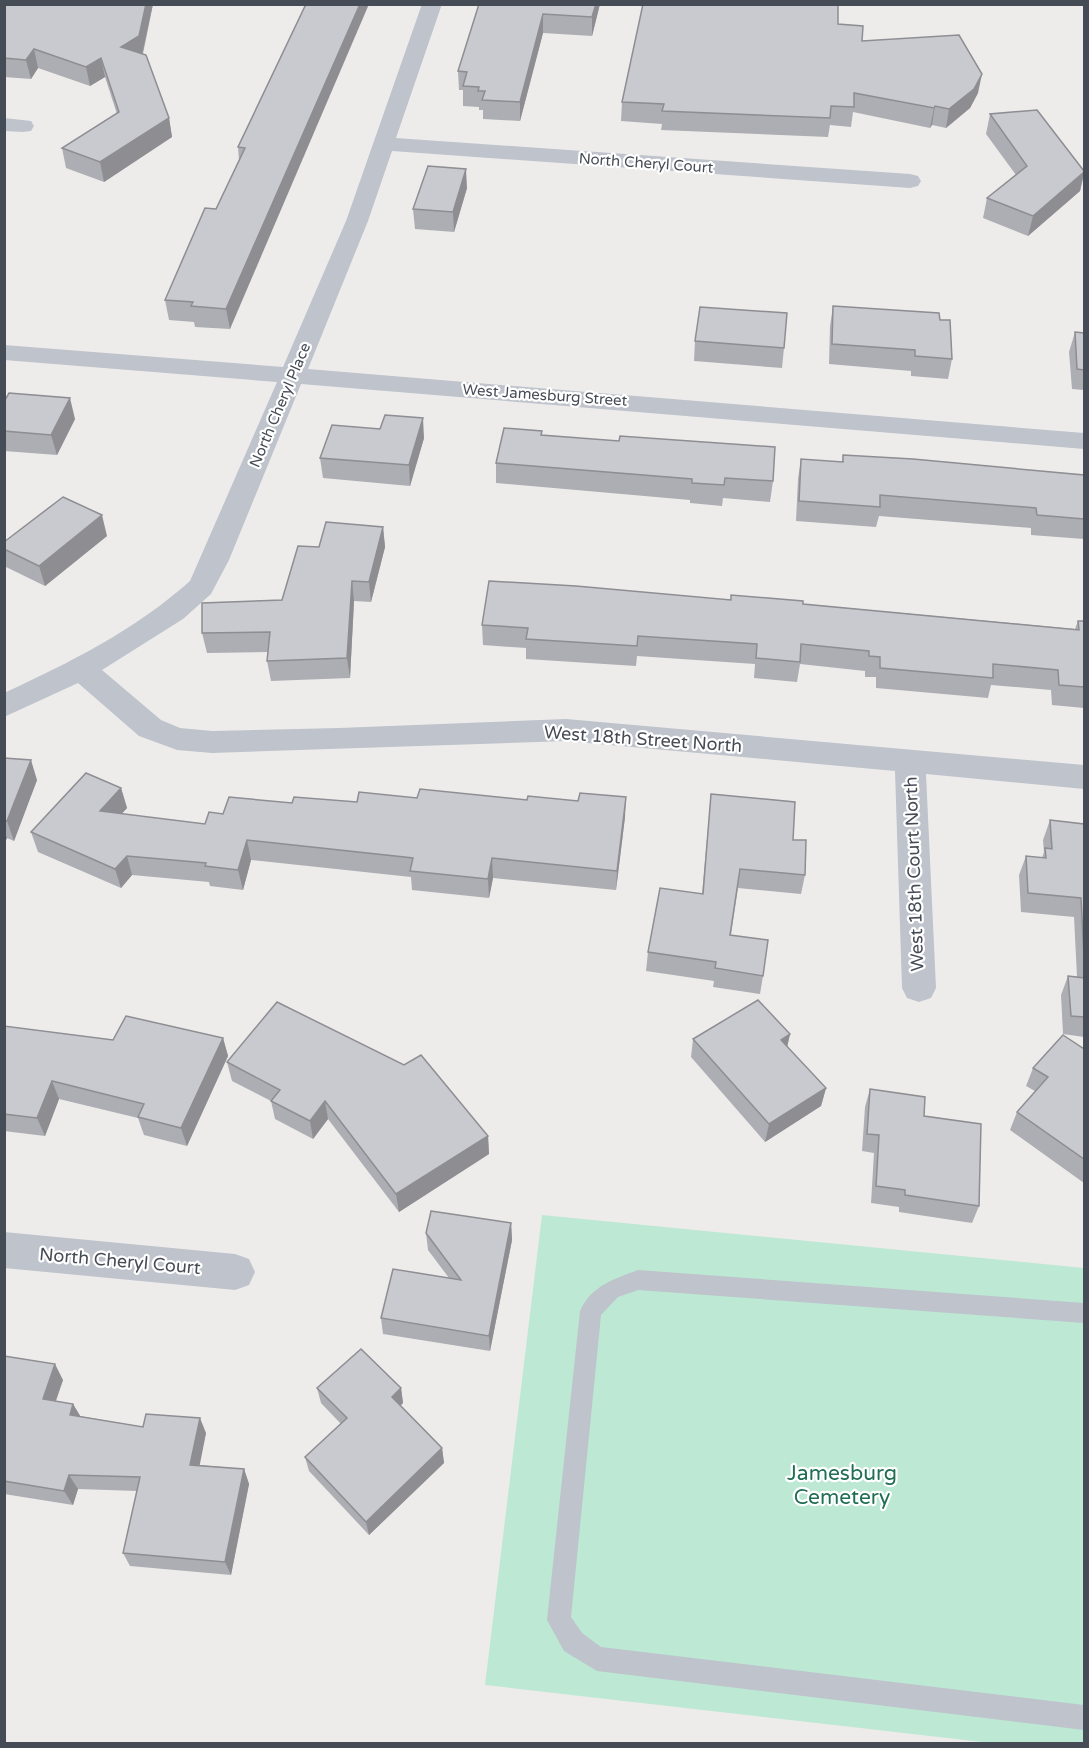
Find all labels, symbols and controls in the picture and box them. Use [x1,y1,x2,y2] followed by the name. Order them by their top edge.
[578,149,714,177] street label: North Cheryl Court
[246,340,314,470] street label: North Cheryl Place
[462,380,628,410] street label: West Jamesburg Street
[543,721,743,757] street label: West 18th Street North
[900,776,928,972] street label: West 18th Court North
[38,1243,202,1279] street label: North Cheryl Court
[787,1461,897,1510] park label: Jamesburg Cemetery

